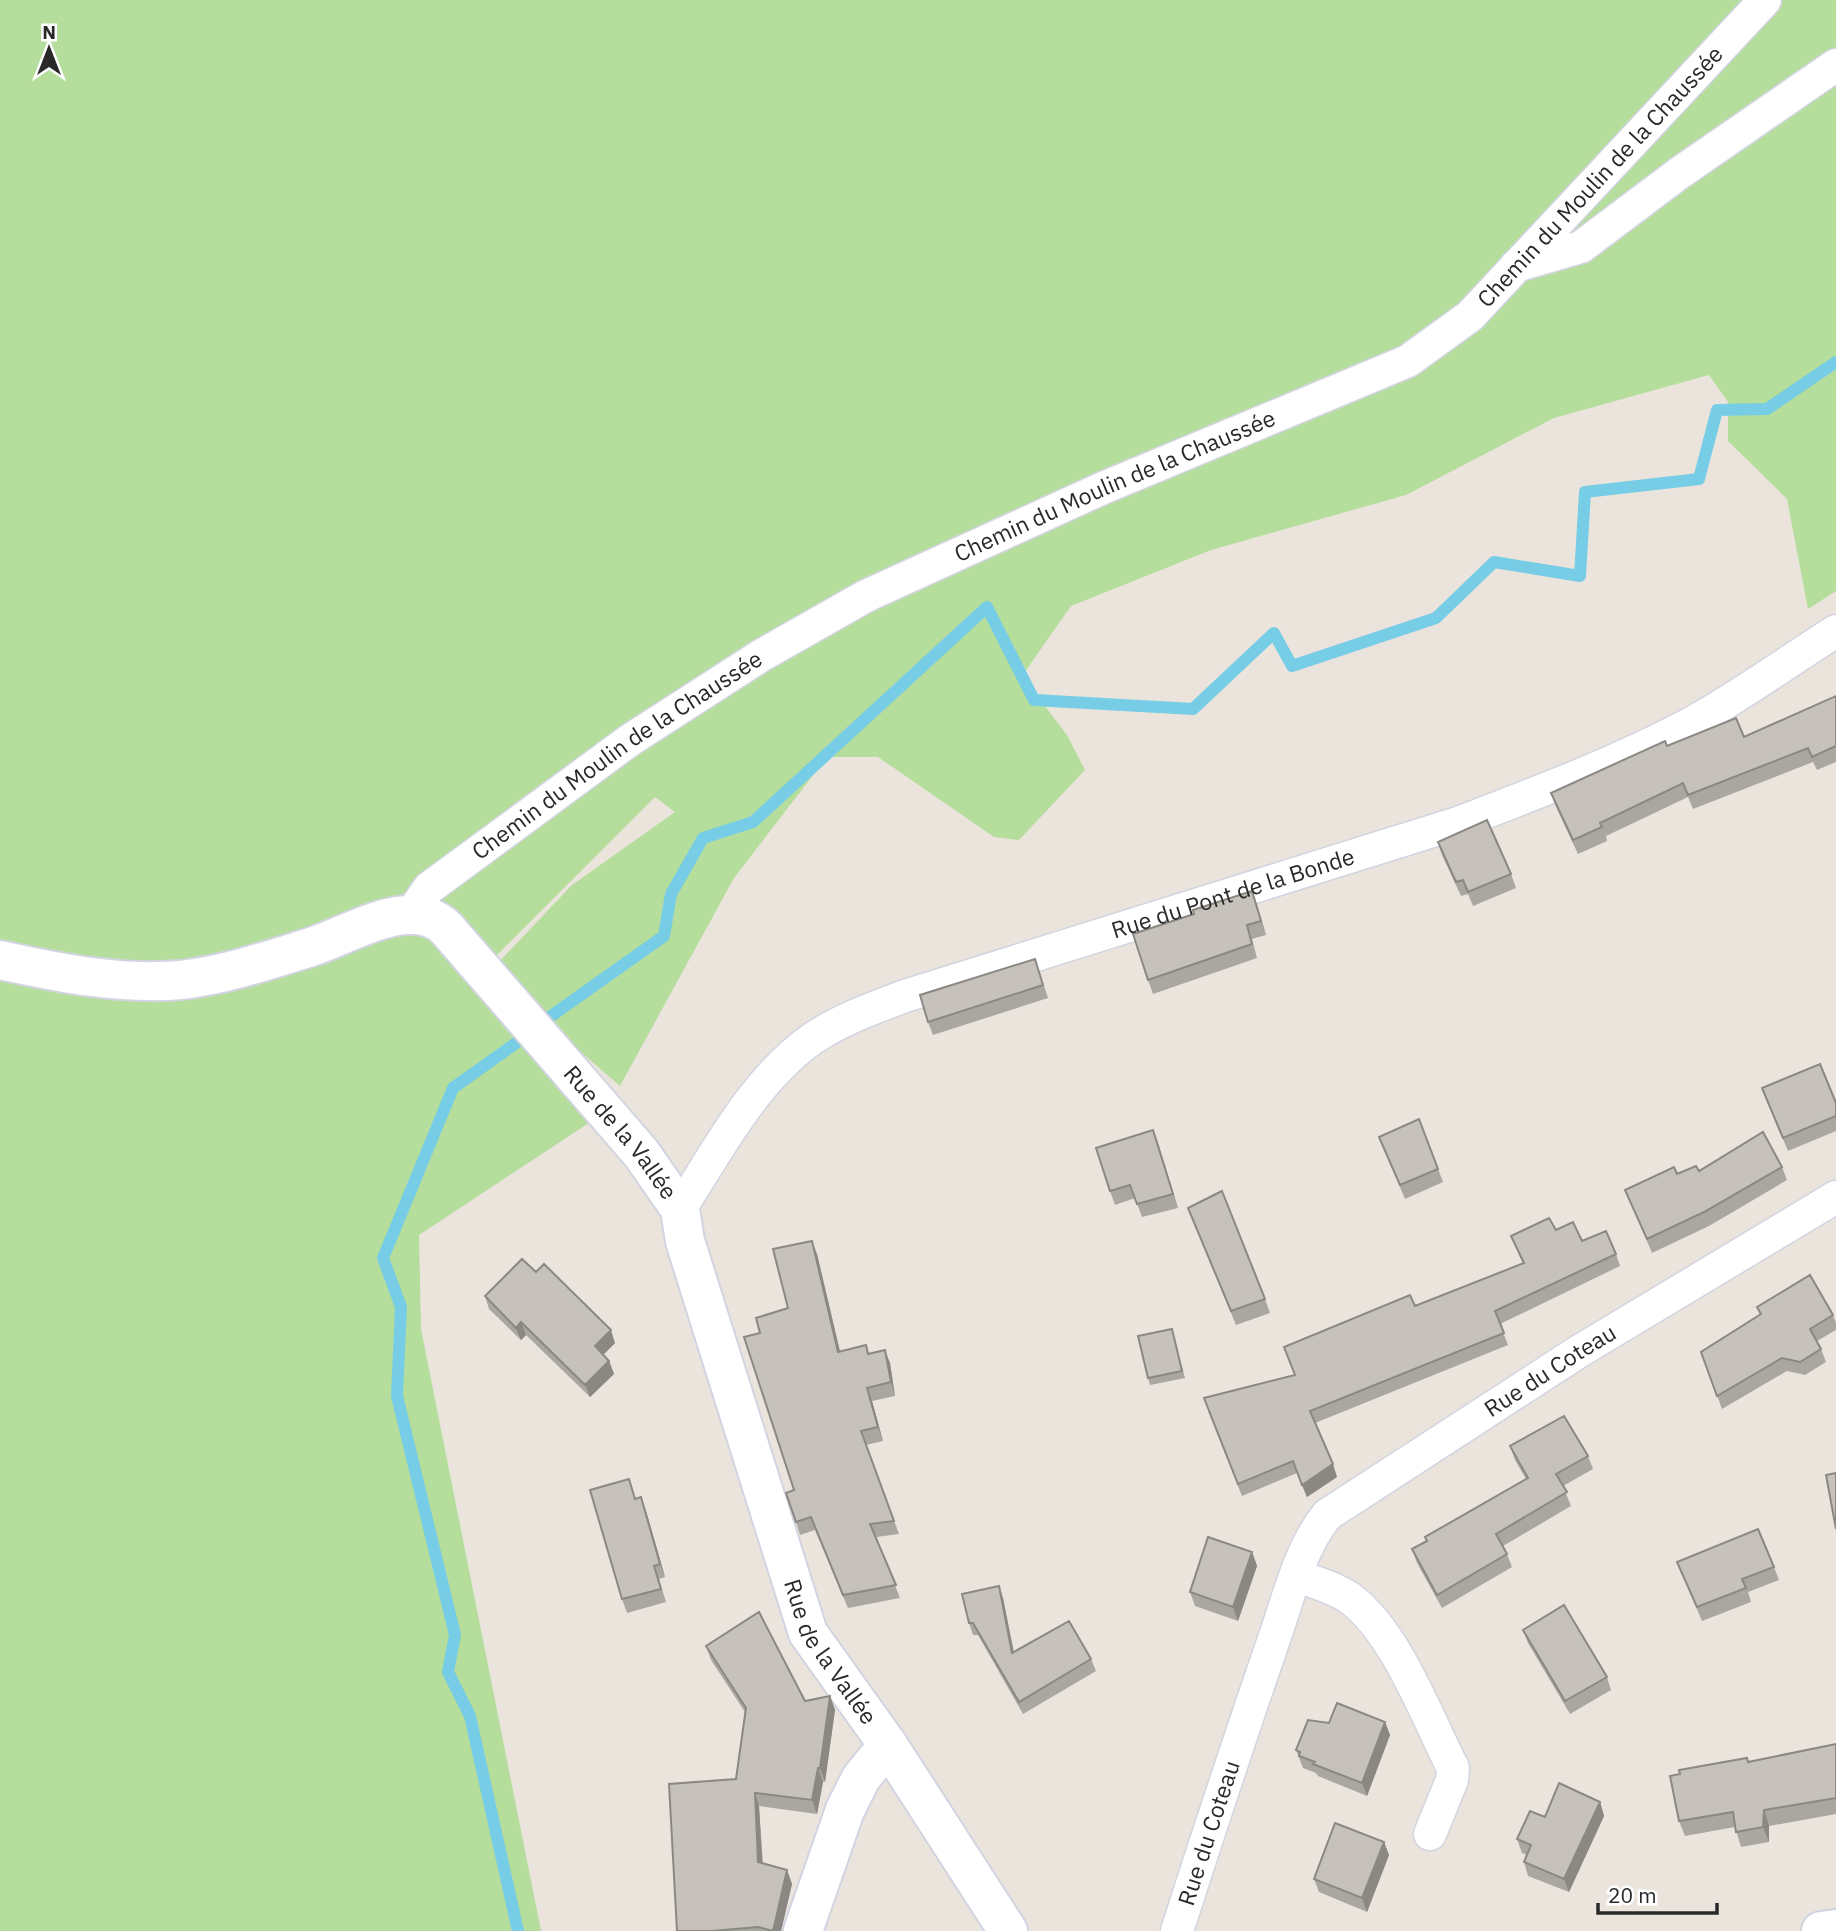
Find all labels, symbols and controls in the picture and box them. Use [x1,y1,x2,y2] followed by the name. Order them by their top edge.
[14,14,84,84] north arrow
[42,20,56,44] text: N
[1470,39,1729,313] street label: Chemin du Moulin de la Chaussée
[949,402,1279,568] street label: Chemin du Moulin de la Chaussée
[465,643,767,866] street label: Chemin du Moulin de la Chaussée
[1107,840,1358,945] street label: Rue du Pont de la Bonde
[558,1059,685,1205] street label: Rue de la Vallée
[1478,1317,1621,1423] street label: Rue du Coteau
[778,1575,884,1730] street label: Rue de la Vallée
[1170,1756,1246,1909] street label: Rue du Coteau
[1598,1871,1717,1915] scale bar
[1608,1881,1657,1909] text: 20 m

